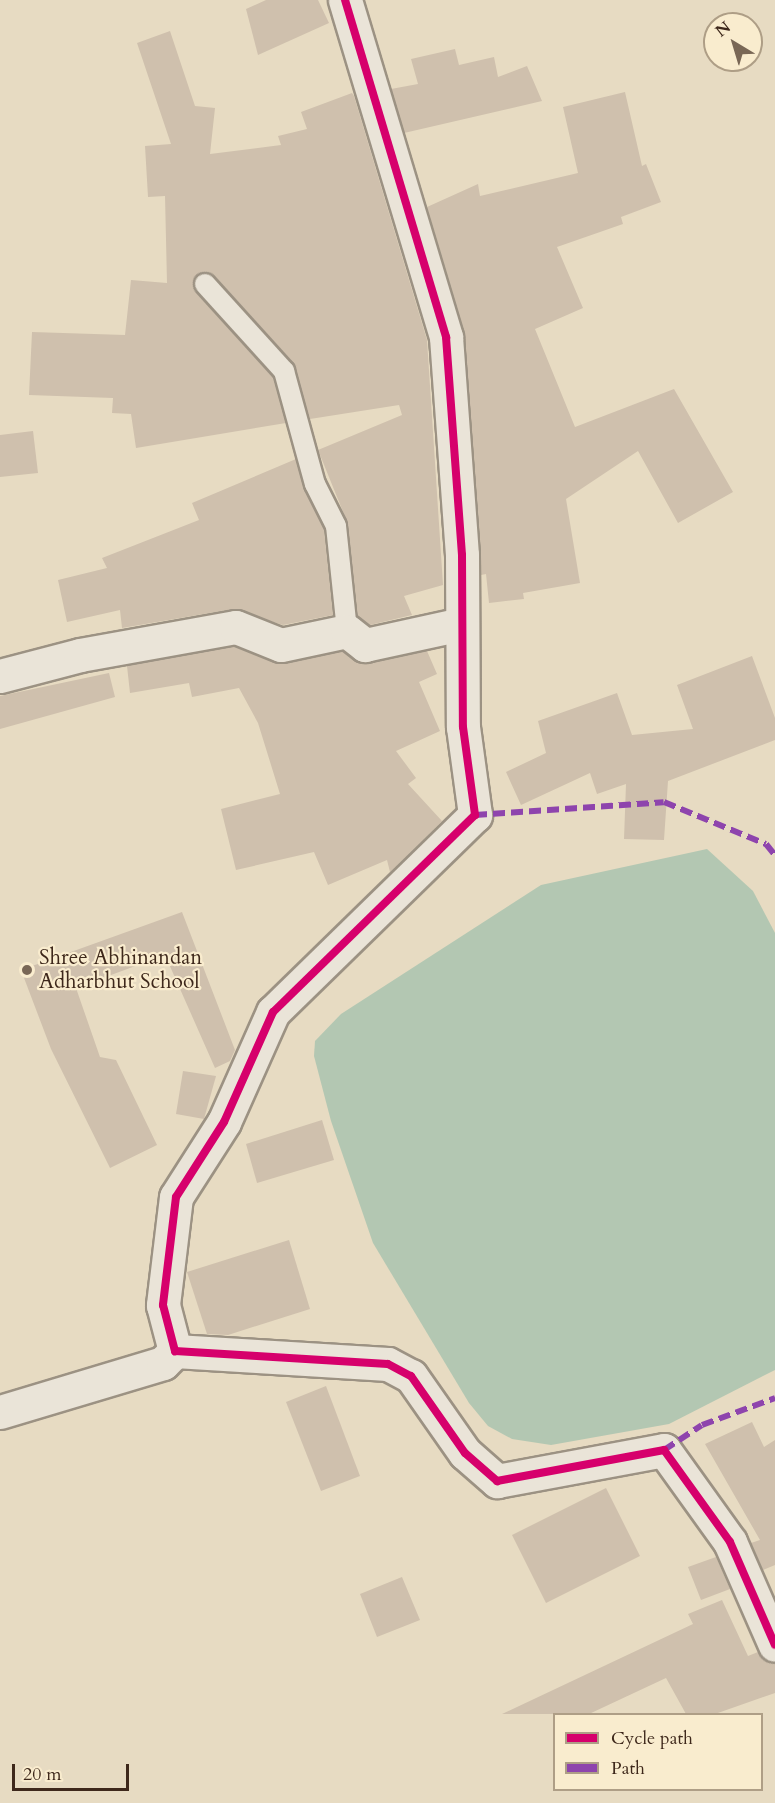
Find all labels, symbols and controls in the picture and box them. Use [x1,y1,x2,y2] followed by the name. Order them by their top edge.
[703,12,763,72] north arrow
[711,16,735,42] text: N
[39,945,202,995] place label: Shree Abhinandan Adharbhut School
[20,963,34,977] marker: Shree Abhinandan Adharbhut School
[553,1713,763,1791] legend
[611,1726,693,1751] text: Cycle path
[15,1752,132,1790] scale bar
[611,1756,645,1781] text: Path
[23,1762,62,1787] text: 20 m

